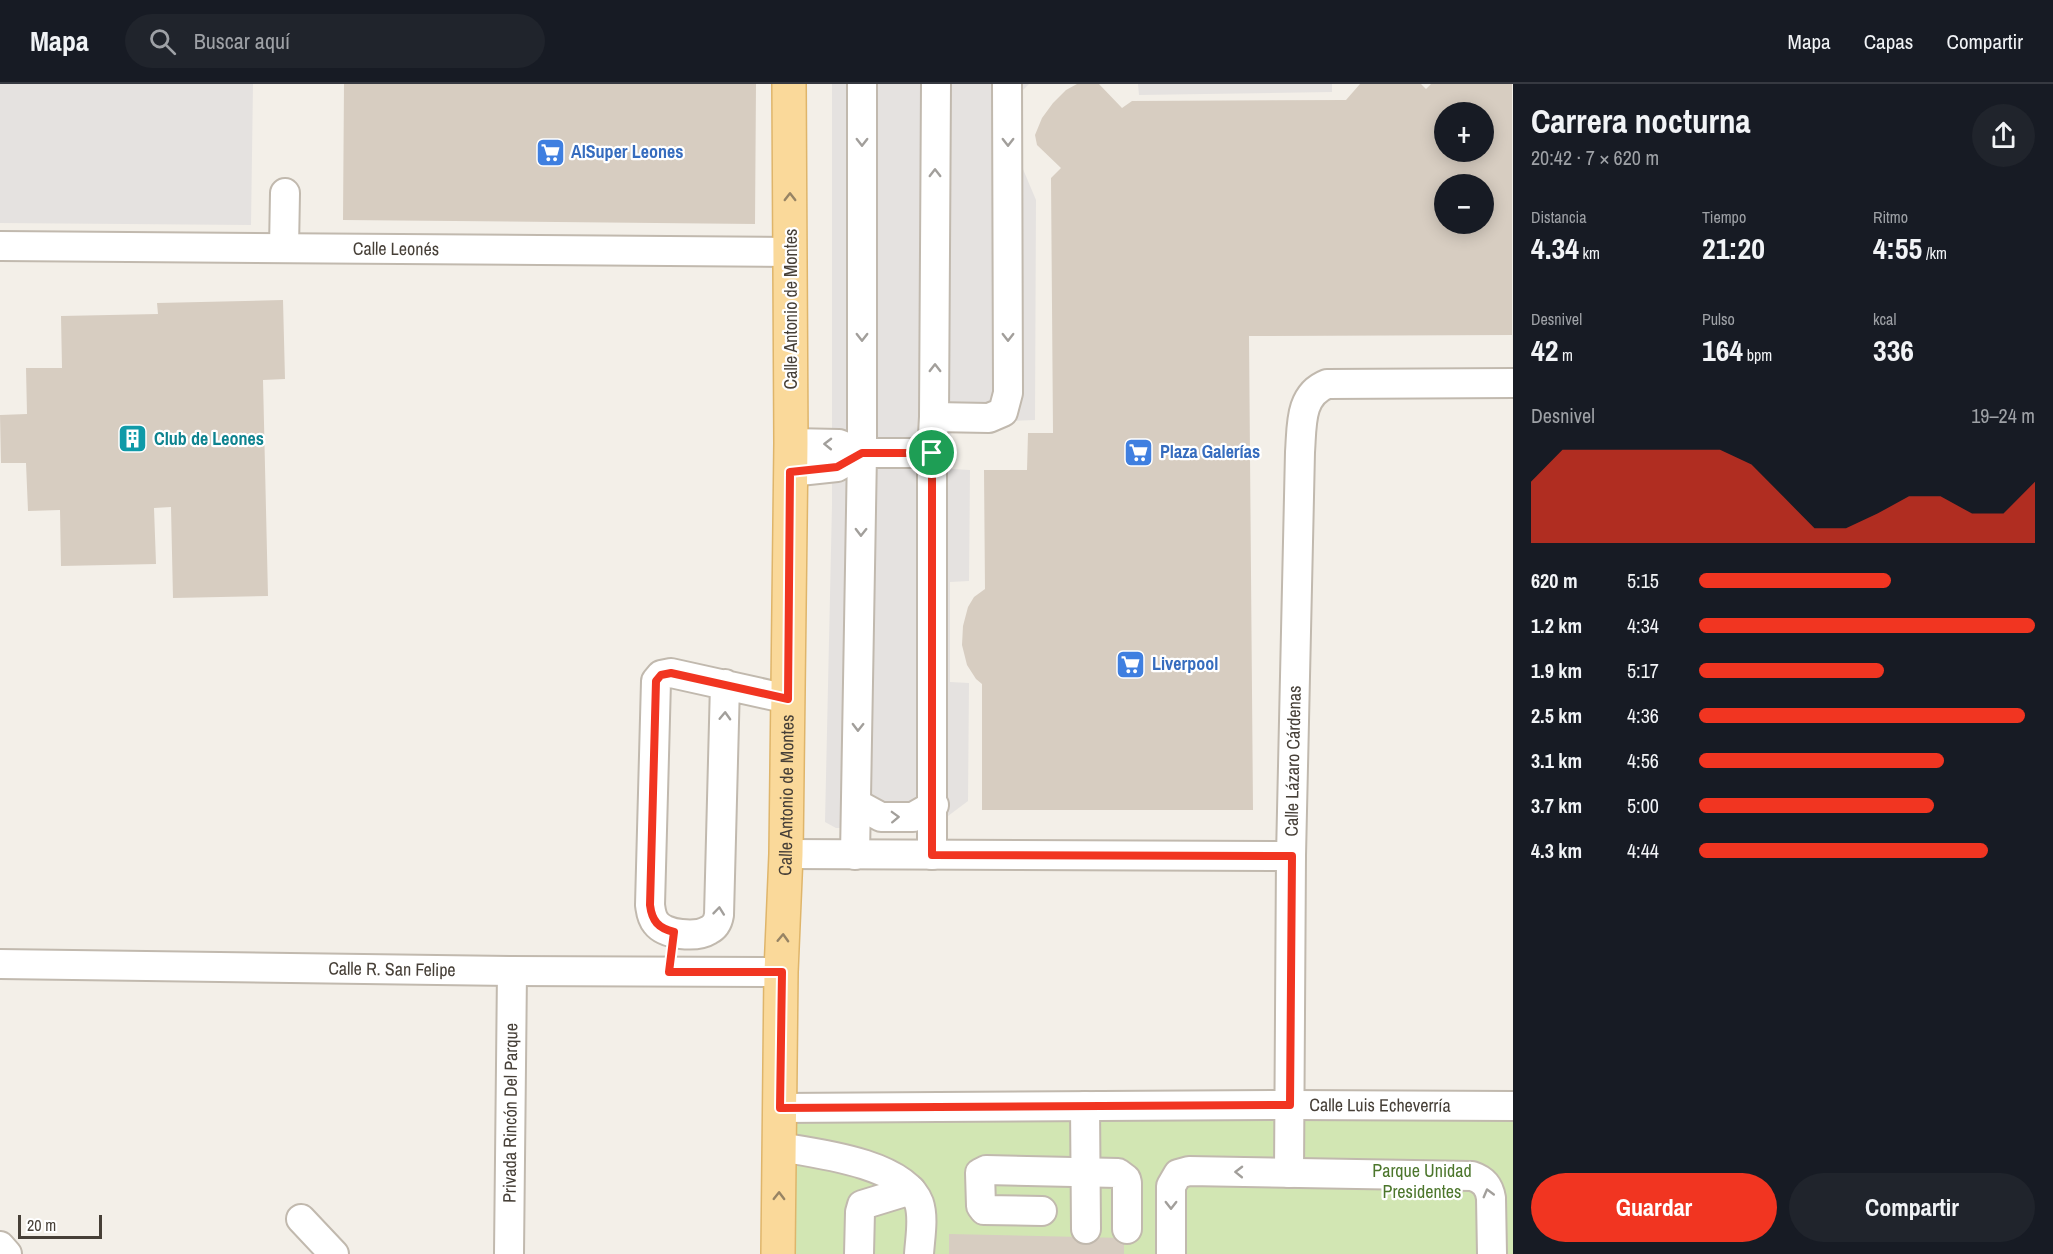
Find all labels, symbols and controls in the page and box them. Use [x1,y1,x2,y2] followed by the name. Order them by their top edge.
[125,14,545,68] search box
[30,22,89,60] text: Mapa
[146,25,179,58] icon: search
[194,26,290,56] text: Buscar aquí
[1788,27,1831,56] text: Mapa
[1864,27,1913,56] text: Capas
[1946,27,2023,56] text: Compartir
[1531,99,1751,143] text: Carrera nocturna
[1434,102,1494,234] map controls
[1434,102,1494,162] button: +
[1972,104,2035,167] button: share
[534,136,566,168] supermarket icon: AlSuper Leones
[856,138,868,147] one-way arrow
[1002,138,1014,147] one-way arrow
[571,139,683,164] place label: AlSuper Leones
[1531,144,1659,171] text: 20:42 · 7 × 620 m
[929,169,941,178] one-way arrow
[1434,174,1494,234] button: −
[784,192,796,201] one-way arrow
[1531,206,1586,228] text: Distancia
[1702,206,1746,228] text: Tiempo
[1873,206,1908,228] text: Ritmo
[1531,228,1579,268] text: 4.34
[1702,228,1765,268] text: 21:20
[1873,228,1922,268] text: 4:55
[778,229,803,389] street label: Calle Antonio de Montes
[353,236,439,261] street label: Calle Leonés
[1579,242,1600,264] text: km
[1922,242,1947,264] text: /km
[1531,308,1582,330] text: Desnivel
[1702,308,1735,330] text: Pulso
[1873,308,1896,330] text: kcal
[1531,330,1558,370] text: 42
[1702,330,1743,370] text: 164
[1873,330,1914,370] text: 336
[856,333,868,342] one-way arrow
[1002,333,1014,342] one-way arrow
[1558,344,1573,366] text: m
[1743,344,1772,366] text: bpm
[929,364,941,373] one-way arrow
[1531,402,1595,429] text: Desnivel
[1971,402,2035,429] text: 19–24 m
[117,423,149,455] building icon: Club de Leones
[154,426,264,451] place label: Club de Leones
[906,427,957,478] pin
[915,436,948,469] icon: arrive
[1123,436,1155,468] supermarket icon: Plaza Galerías
[823,438,832,450] one-way arrow
[1160,439,1260,464] place label: Plaza Galerías
[855,528,867,537] one-way arrow
[1531,567,1578,594] text: 620 m
[1627,567,1659,594] text: 5:15
[1531,612,1582,639] text: 1.2 km
[1627,612,1659,639] text: 4:34
[1115,648,1147,680] supermarket icon: Liverpool
[1152,651,1218,676] place label: Liverpool
[1531,657,1582,684] text: 1.9 km
[1627,657,1659,684] text: 5:17
[1278,685,1307,837] street label: Calle Lázaro Cárdenas
[1531,702,1582,729] text: 2.5 km
[1627,702,1659,729] text: 4:36
[718,712,731,721] one-way arrow
[772,714,800,876] street label: Calle Antonio de Montes
[852,723,864,732] one-way arrow
[1531,747,1582,774] text: 3.1 km
[1627,747,1659,774] text: 4:56
[1531,792,1582,819] text: 3.7 km
[1627,792,1659,819] text: 5:00
[891,811,900,823] one-way arrow
[1531,837,1582,864] text: 4.3 km
[1627,837,1659,864] text: 4:44
[712,906,725,916] one-way arrow
[776,933,789,942] one-way arrow
[328,955,456,982] street label: Calle R. San Felipe
[497,1023,523,1203] street label: Privada Rincón Del Parque
[1309,1092,1451,1118] street label: Calle Luis Echeverría
[1372,1158,1472,1204] park label: Parque Unidad Presidentes
[1234,1166,1243,1179] one-way arrow
[1531,1173,1777,1242] button: Guardar
[1789,1173,2035,1242] button: Compartir
[1483,1188,1496,1198] one-way arrow
[773,1191,785,1200] one-way arrow
[1165,1201,1177,1210] one-way arrow
[18,1212,102,1240] scale bar
[27,1214,56,1236] text: 20 m

